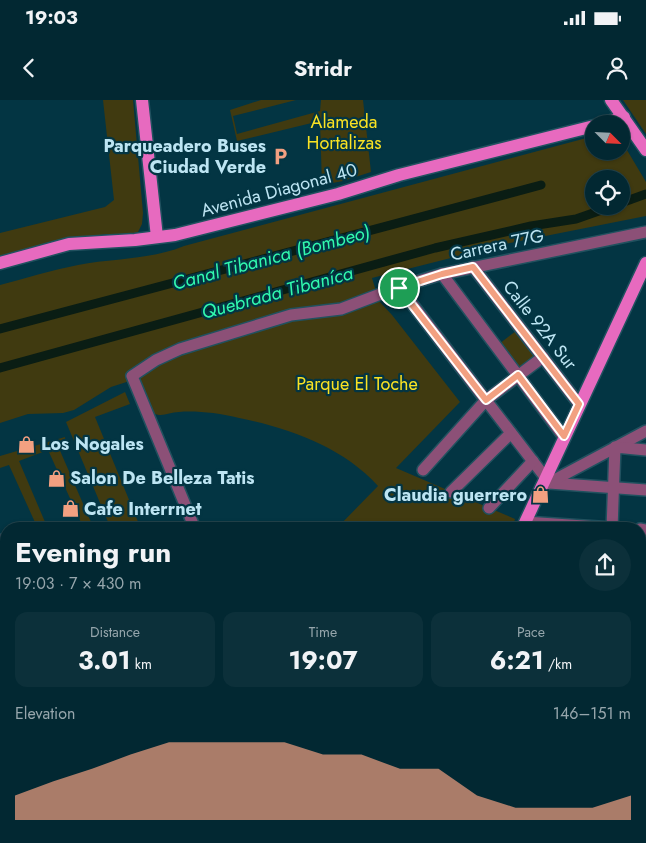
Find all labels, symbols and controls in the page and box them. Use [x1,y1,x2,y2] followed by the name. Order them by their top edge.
[25,4,78,31] text: 19:03
[294,52,352,84] text: Stridr
[15,54,43,82] icon: back
[603,54,631,82] icon: person
[307,109,381,156] park label: Alameda Hortalizas
[585,115,630,160] north arrow
[585,115,630,215] map controls
[103,133,266,180] place label: Parqueadero Buses Ciudad Verde
[270,146,290,166] parking icon: Parqueadero Buses Ciudad Verde
[198,157,360,223] street label: Avenida Diagonal 40
[585,170,630,215] button: locate
[169,218,373,297] water label: Canal Tibanica (Bombeo)
[448,222,546,268] street label: Carrera 77G
[198,259,356,326] water label: Quebrada Tibaníca
[378,267,420,309] pin
[385,274,413,302] icon: arrive
[497,275,584,376] street label: Calle 92A Sur
[296,371,418,397] park label: Parque El Toche
[41,431,144,457] place label: Los Nogales
[17,434,37,454] shop icon: Los Nogales
[70,465,255,491] place label: Salon De Belleza Tatis
[46,468,66,488] shop icon: Salon De Belleza Tatis
[384,482,527,508] place label: Claudia guerrero
[531,485,551,505] shop icon: Claudia guerrero
[84,496,202,522] place label: Cafe Interrnet
[60,499,80,519] shop icon: Cafe Interrnet
[15,532,171,573] text: Evening run
[579,539,631,591] button: share
[15,572,141,595] text: 19:03 · 7 × 430 m
[90,622,140,642] text: Distance
[309,622,337,642] text: Time
[517,622,545,642] text: Pace
[78,642,131,678] text: 3.01
[288,642,358,678] text: 19:07
[490,642,544,678] text: 6:21
[131,654,152,674] text: km
[544,654,572,674] text: /km
[15,702,75,725] text: Elevation
[553,702,631,725] text: 146–151 m

